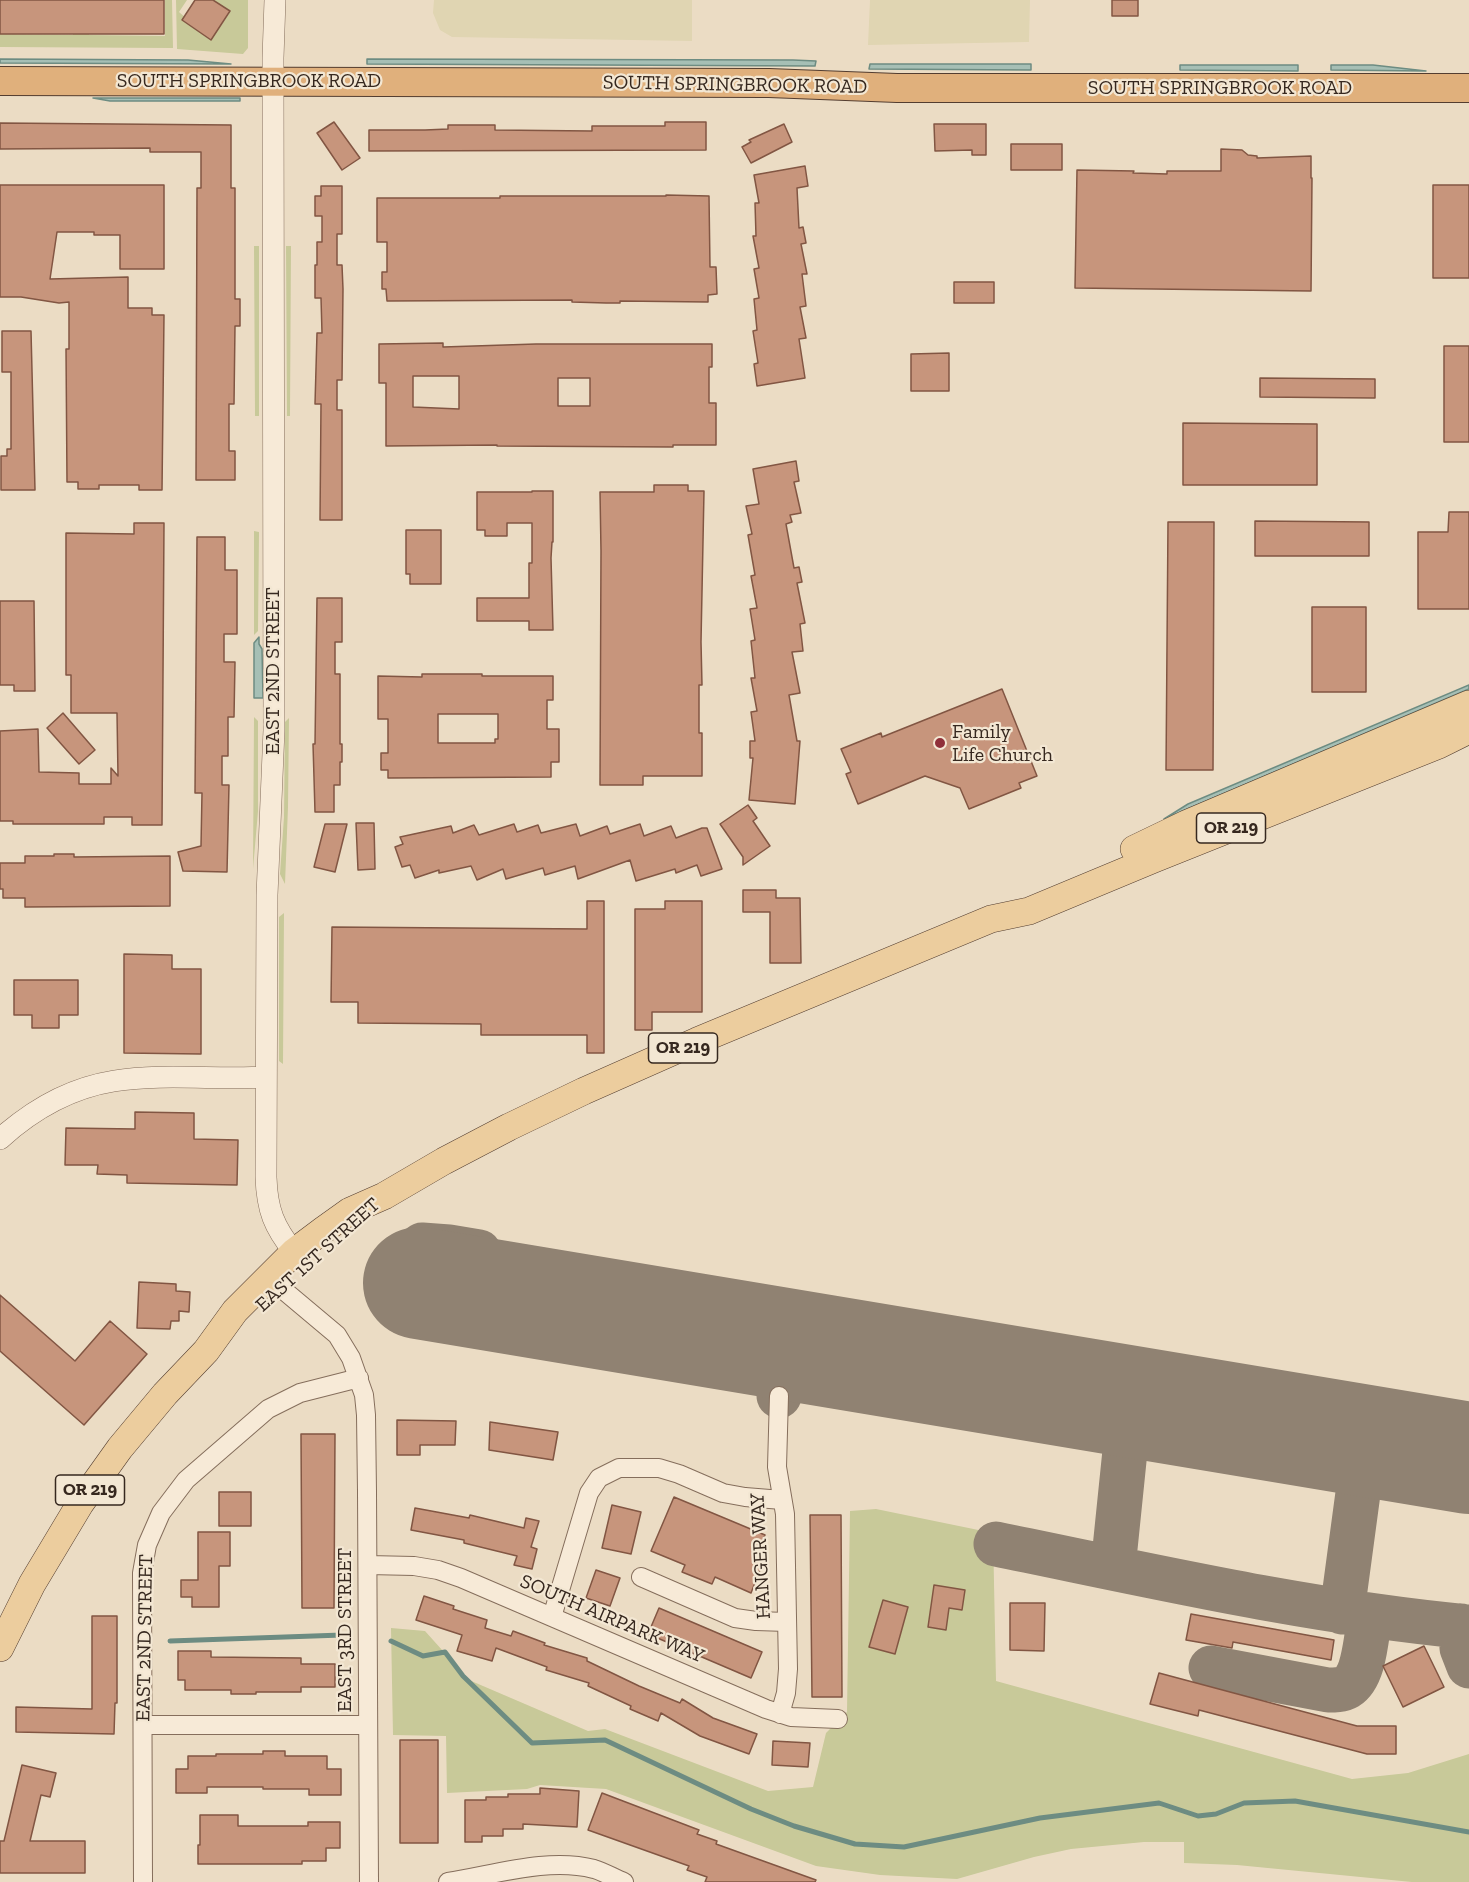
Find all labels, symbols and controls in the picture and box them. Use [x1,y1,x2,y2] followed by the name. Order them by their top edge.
[117,69,381,93] street label: SOUTH SPRINGBROOK ROAD
[603,71,867,99] street label: SOUTH SPRINGBROOK ROAD
[1088,76,1352,100] street label: SOUTH SPRINGBROOK ROAD
[261,587,285,755] street label: EAST 2ND STREET
[952,720,1053,767] place label: Family Life Church
[933,736,947,750] marker: Family Life Church
[1196,813,1266,843] road number: OR 219
[648,1033,718,1063] road number: OR 219
[251,1193,385,1317] street label: EAST 1ST STREET
[56,1475,124,1505] road number: OR 219
[746,1492,776,1620] street label: HANGER WAY
[333,1548,357,1712] street label: EAST 3RD STREET
[132,1554,158,1722] street label: EAST 2ND STREET
[516,1569,708,1669] street label: SOUTH AIRPARK WAY

